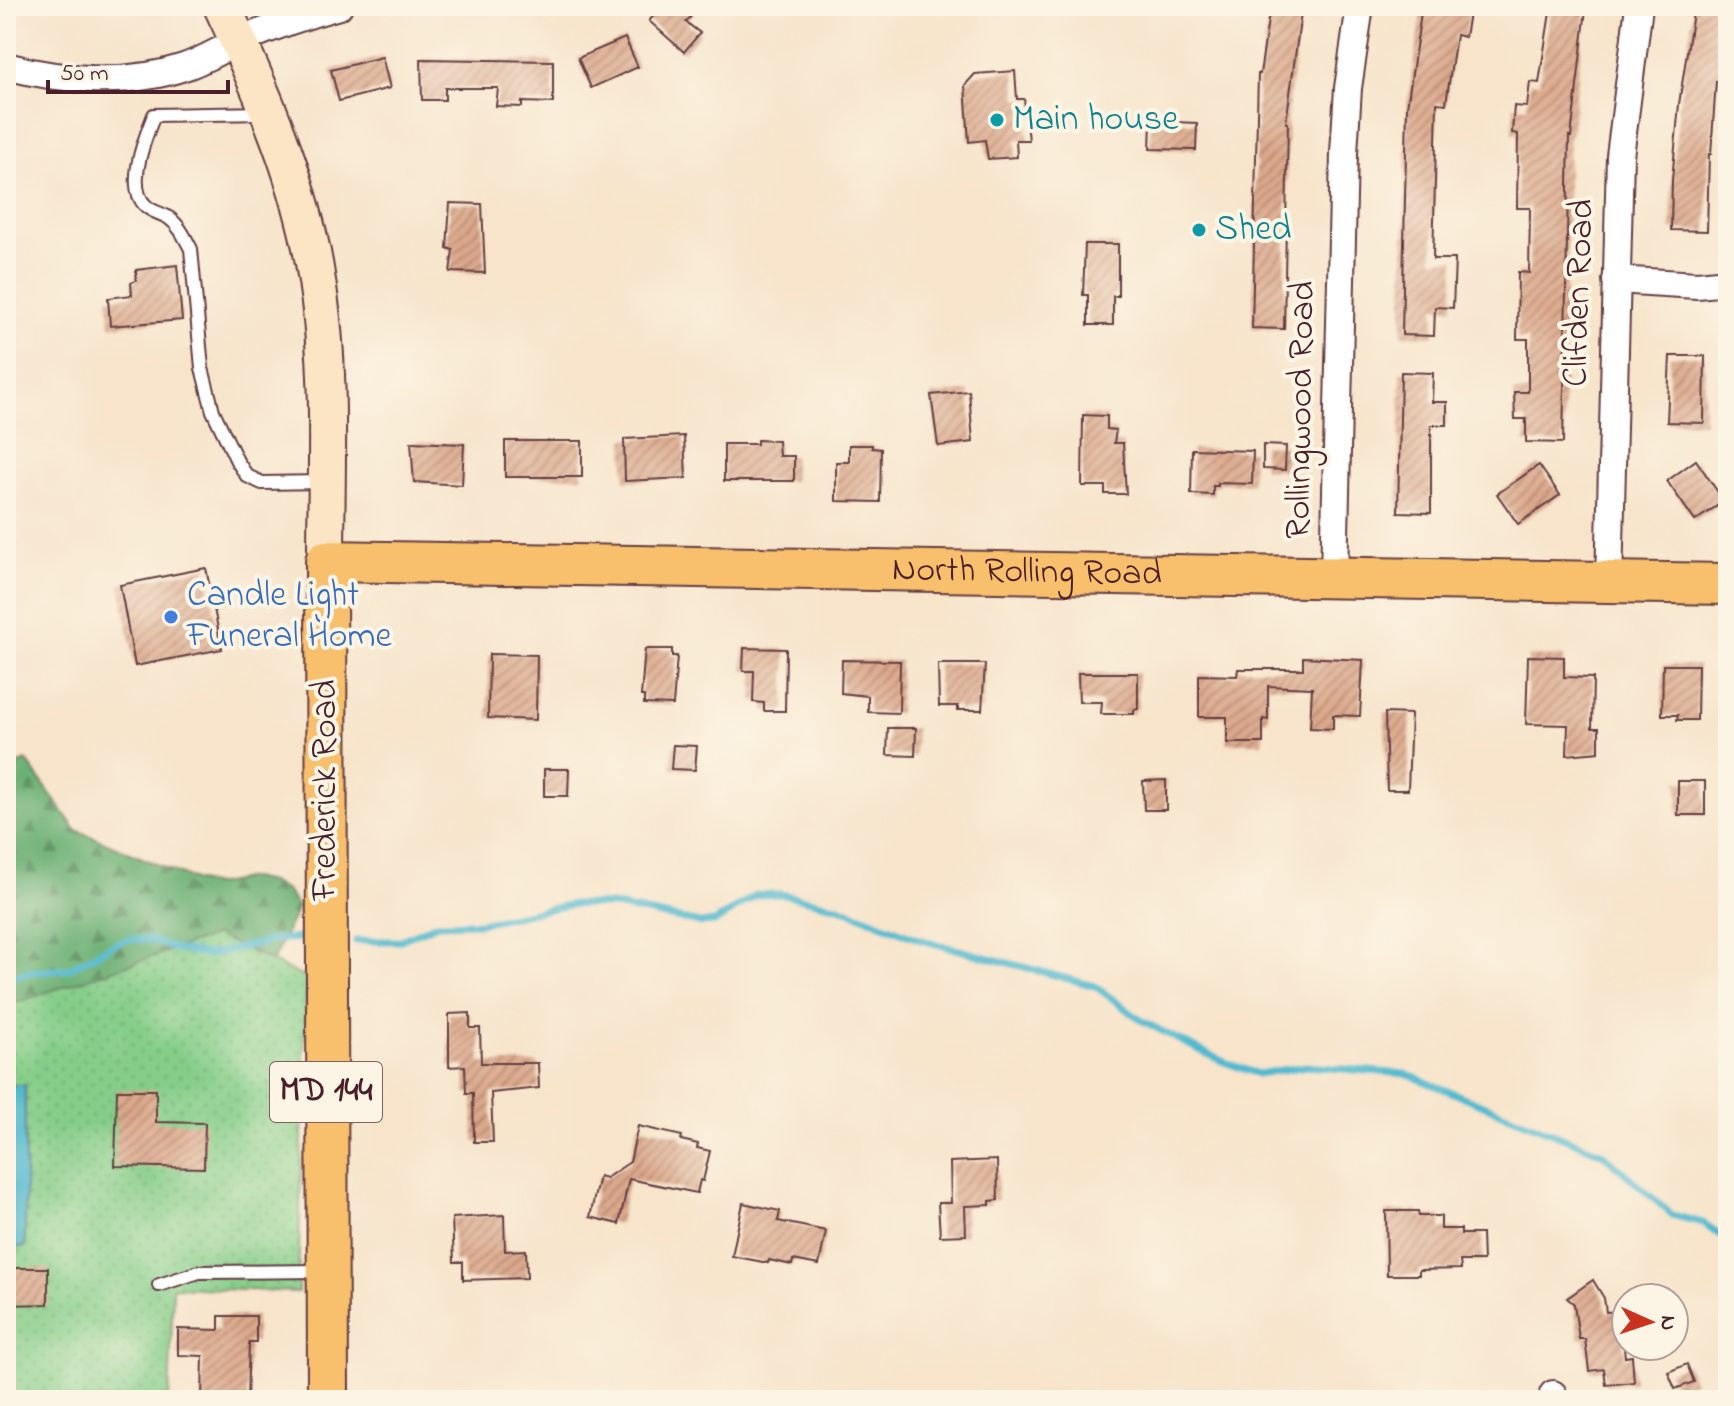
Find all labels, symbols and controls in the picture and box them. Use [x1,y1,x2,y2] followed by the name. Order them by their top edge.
[48,44,228,94] scale bar
[60,57,109,92] text: 50 m
[1013,94,1179,147] place label: Main house
[988,111,1006,129] marker: Main house
[1550,198,1610,388] street label: Clifden Road
[1215,204,1292,257] place label: Shed
[1190,221,1208,239] marker: Shed
[1273,280,1331,540] street label: Rollingwood Road
[892,544,1162,601] street label: North Rolling Road
[186,570,392,664] place label: Candle Light Funeral Home
[162,608,180,626] marker: Candle Light Funeral Home
[300,680,353,901] street label: Frederick Road
[270,1062,382,1122] road number: MD 144
[1610,1282,1690,1362] north arrow
[1651,1315,1683,1331] text: N

